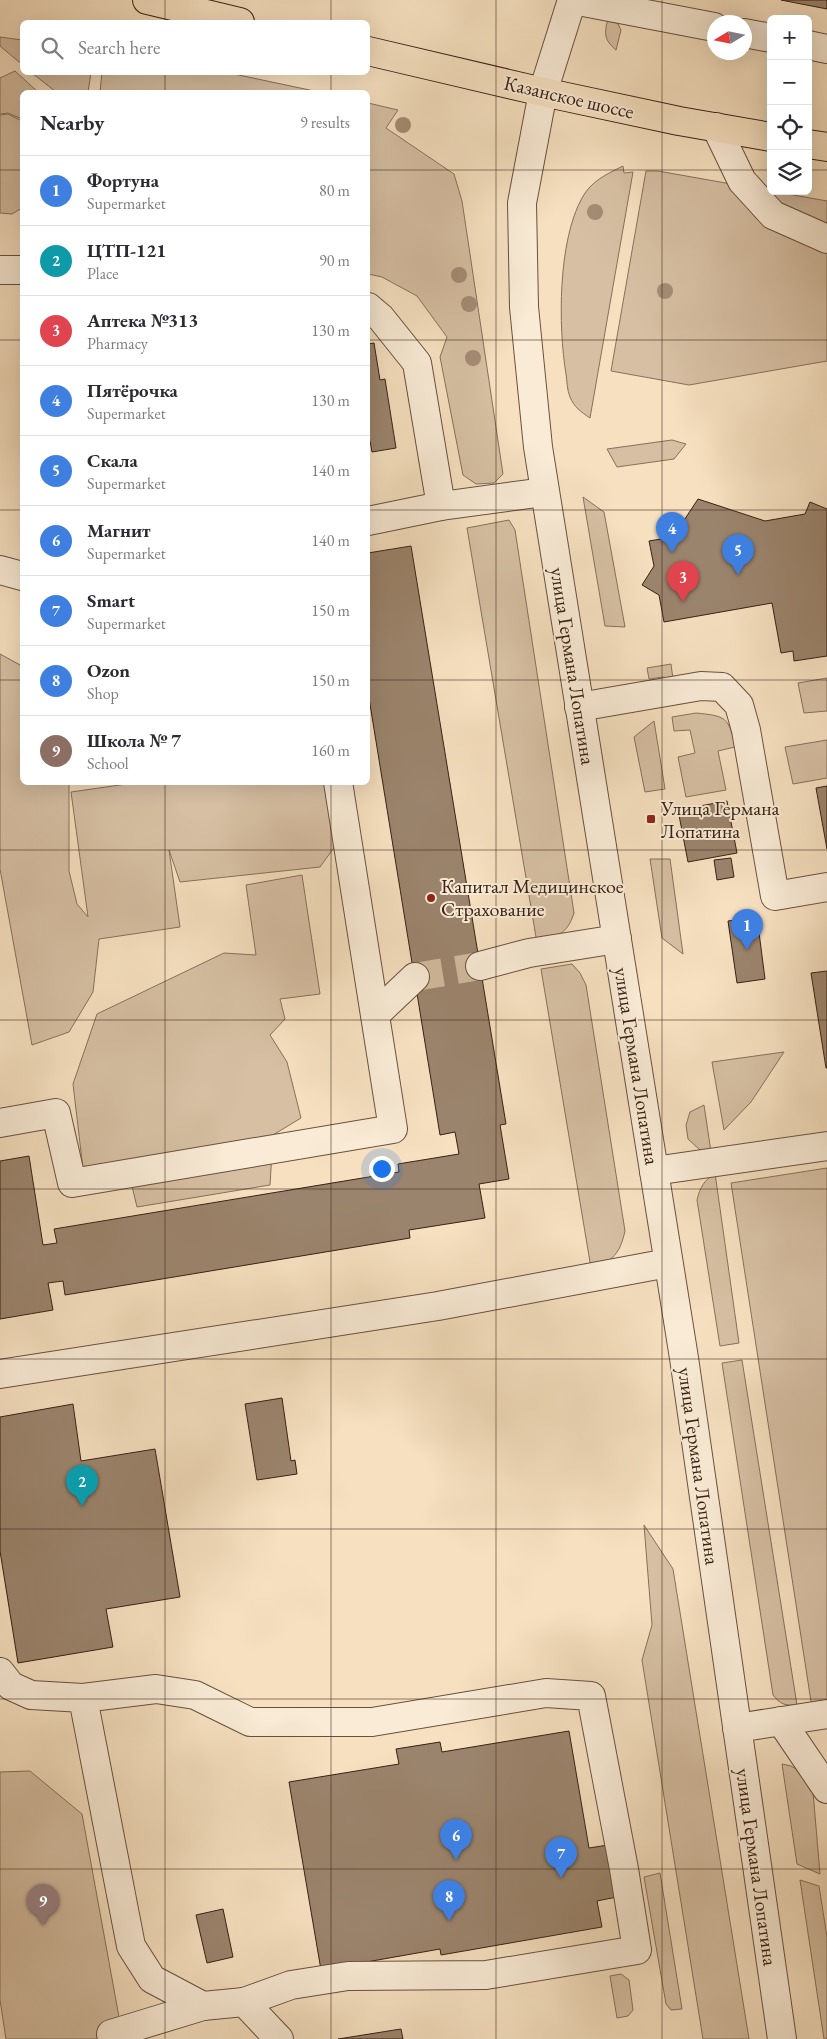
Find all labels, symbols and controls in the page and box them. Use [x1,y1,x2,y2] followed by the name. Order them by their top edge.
[707,15,752,60] north arrow
[767,15,812,195] map controls
[767,15,812,60] button: +
[20,20,370,75] search box
[38,34,66,62] icon: search
[78,35,160,60] text: Search here
[767,60,812,105] button: −
[501,69,637,125] street label: Казанское шоссе
[767,105,812,150] button: locate
[40,109,104,136] text: Nearby
[300,112,350,133] text: 9 results
[767,150,812,195] button: layers
[87,168,159,193] text: Фортуна
[52,180,60,201] text: 1
[319,180,350,201] text: 80 m
[87,193,166,214] text: Supermarket
[87,238,166,263] text: ЦТП-121
[52,250,60,271] text: 2
[319,250,350,271] text: 90 m
[87,263,119,284] text: Place
[87,308,198,333] text: Аптека №313
[52,320,60,341] text: 3
[311,320,350,341] text: 130 m
[87,333,148,354] text: Pharmacy
[87,378,178,403] text: Пятёрочка
[52,390,60,411] text: 4
[311,390,350,411] text: 130 m
[87,403,166,424] text: Supermarket
[87,448,138,473] text: Скала
[52,460,60,481] text: 5
[311,460,350,481] text: 140 m
[87,473,166,494] text: Supermarket
[656,512,688,553] pin: 4
[87,518,151,543] text: Магнит
[52,530,60,551] text: 6
[311,530,350,551] text: 140 m
[722,534,754,575] pin: 5
[87,543,166,564] text: Supermarket
[667,561,699,602] pin: 3
[545,565,601,767] street label: улица Германа Лопатина
[87,588,135,613] text: Smart
[52,600,60,621] text: 7
[311,600,350,621] text: 150 m
[87,613,166,634] text: Supermarket
[87,658,130,683] text: Ozon
[52,670,60,691] text: 8
[311,670,350,691] text: 150 m
[87,683,119,704] text: Shop
[87,728,181,753] text: Школа № 7
[52,740,60,761] text: 9
[311,740,350,761] text: 160 m
[87,753,129,774] text: School
[660,795,780,844] place label: Улица Германа Лопатина
[645,813,657,825] marker: Улица Германа Лопатина
[441,873,624,922] place label: Капитал Медицинское Страхование
[425,892,437,904] marker: Капитал Медицинское Страхование
[731,909,763,950] pin: 1
[609,965,665,1167] street label: улица Германа Лопатина
[369,1156,395,1182] your location
[672,1365,726,1567] street label: улица Германа Лопатина
[66,1465,98,1506] pin: 2
[730,1766,784,1968] street label: улица Германа Лопатина
[440,1819,472,1860] pin: 6
[545,1837,577,1878] pin: 7
[433,1880,465,1921] pin: 8
[27,1884,59,1925] pin: 9

